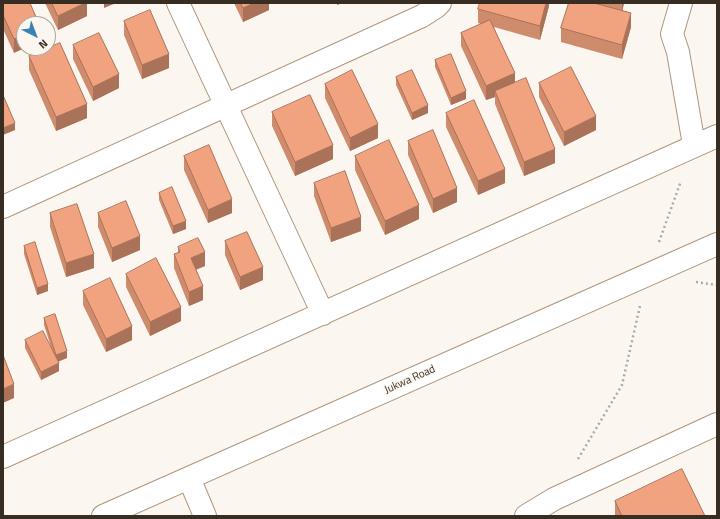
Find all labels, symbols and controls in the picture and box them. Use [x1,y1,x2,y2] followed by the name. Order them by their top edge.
[16,16,56,56] north arrow
[35,36,52,53] text: N
[382,363,438,397] street label: Jukwa Road

